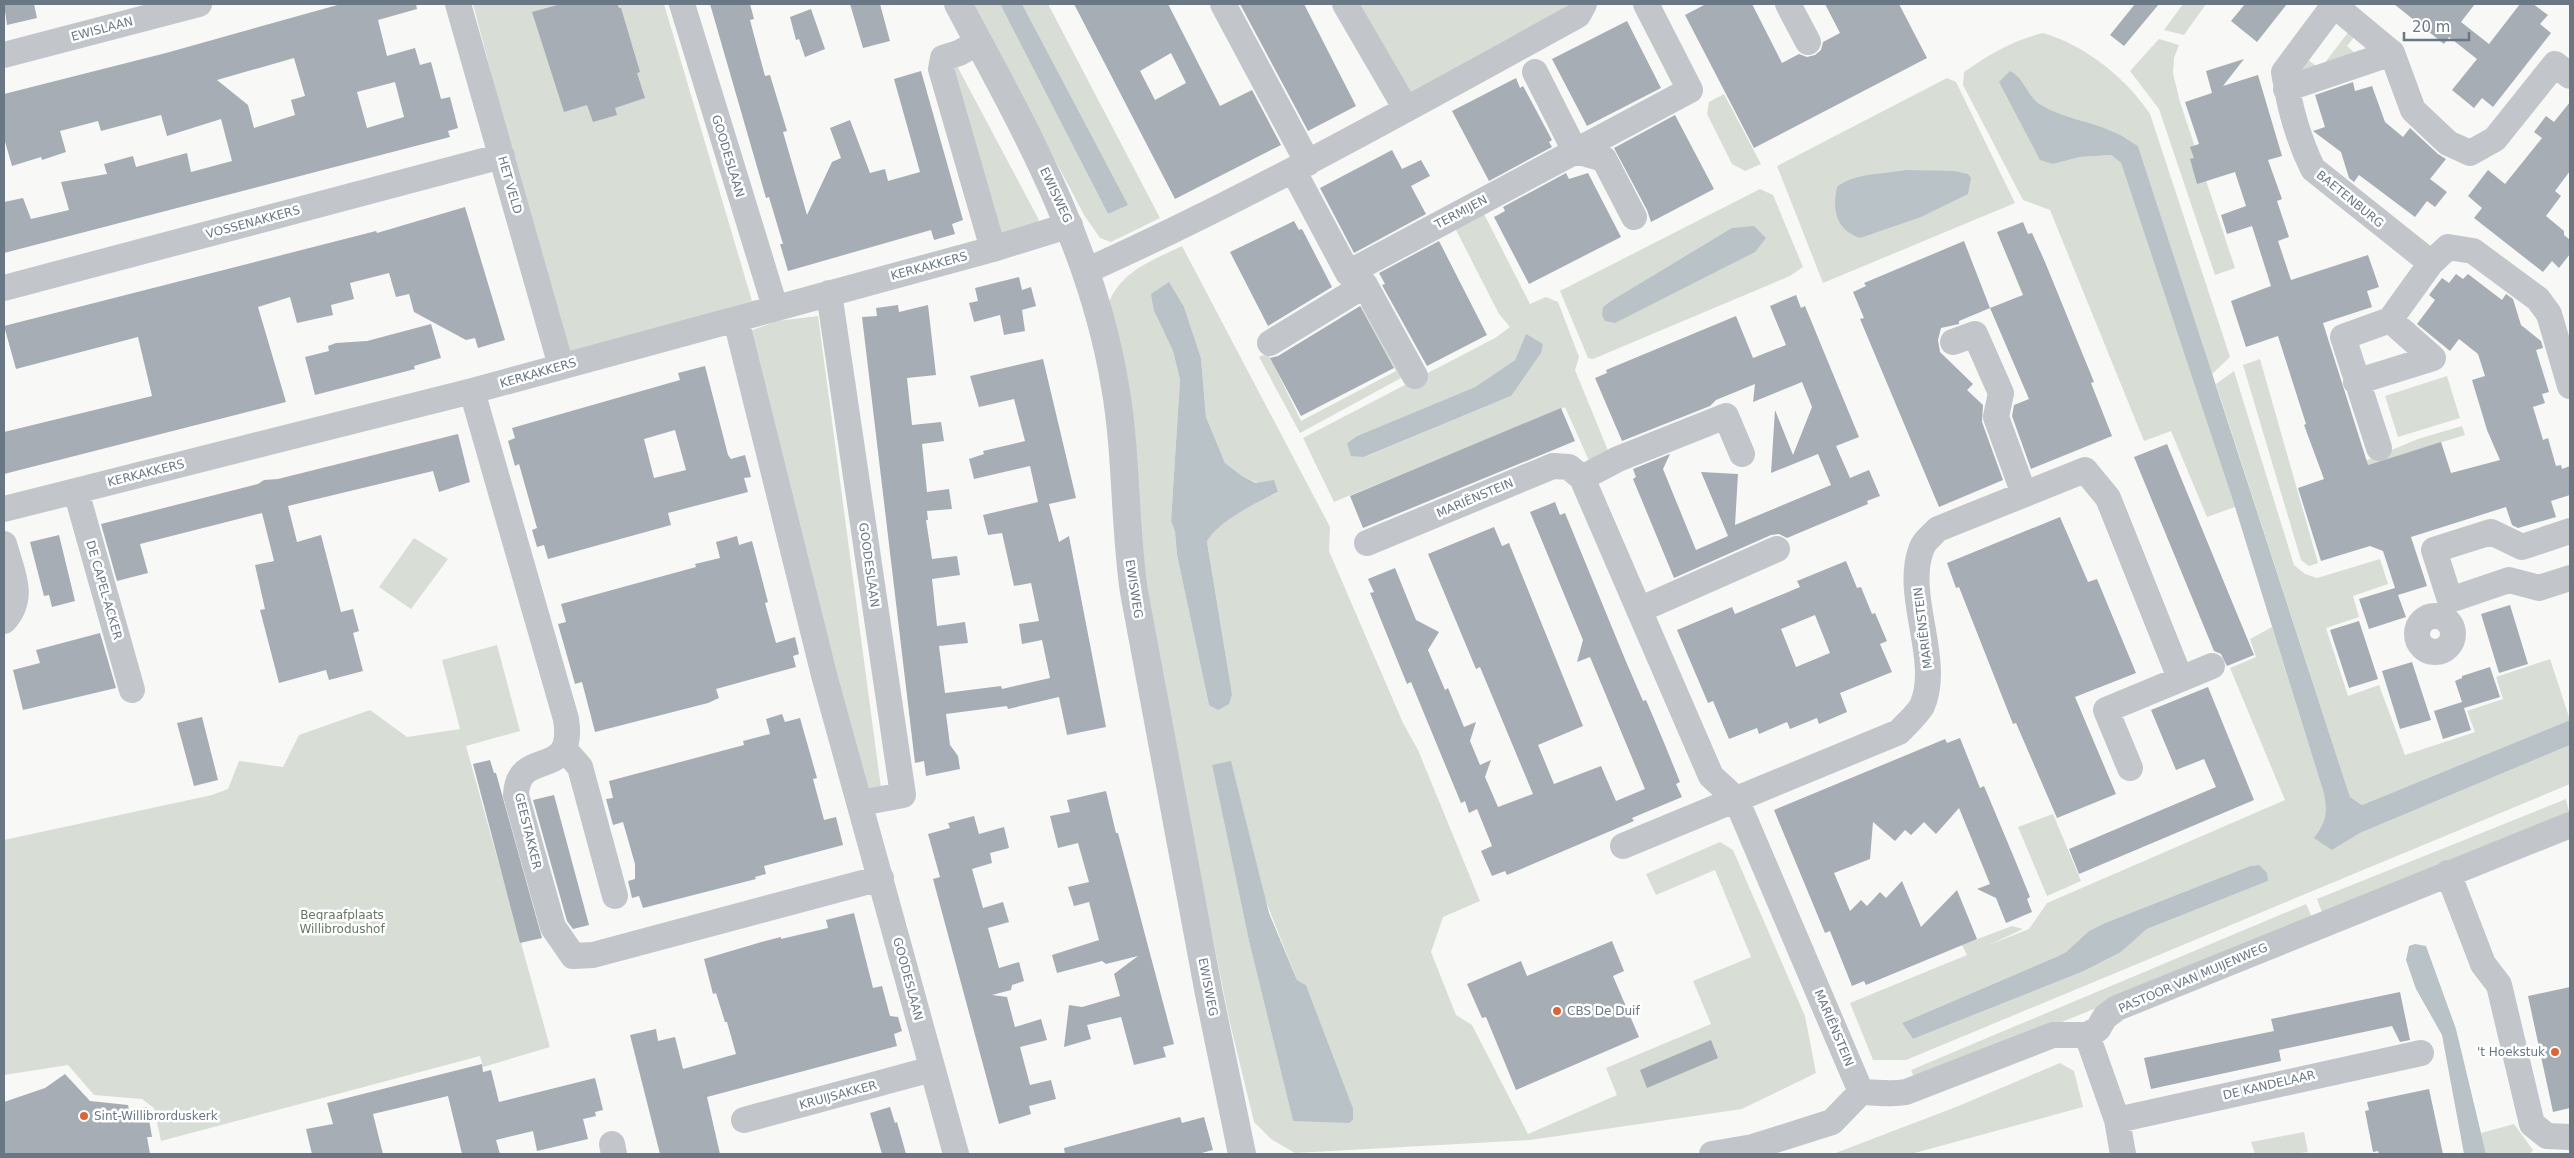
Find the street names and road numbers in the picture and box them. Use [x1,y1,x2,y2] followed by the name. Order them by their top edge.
[70,14,134,44] street label: EWISLAAN
[709,113,747,199] street label: GOODESLAAN
[495,154,525,216] street label: HET VELD
[1037,165,1075,225] street label: EWISWEG
[2314,168,2386,230] street label: BAETENBURG
[1432,192,1490,232] street label: TERMIJEN
[204,203,302,241] street label: VOSSENAKKERS
[889,249,969,283] street label: KERKAKKERS
[498,355,578,391] street label: KERKAKKERS
[106,457,186,489] street label: KERKAKKERS
[1434,475,1515,520] street label: MARIËNSTEIN
[856,522,882,608] street label: GOODESLAAN
[83,539,125,641] street label: DE CAPEL-ACKER
[1122,559,1146,619] street label: EWISWEG
[1910,586,1935,670] street label: MARIËNSTEIN
[512,791,544,871] street label: GEESTAKKER
[890,936,926,1022] street label: GOODESLAAN
[2116,940,2270,1016] street label: PASTOOR VAN MUIJENWEG
[1195,957,1221,1017] street label: EWISWEG
[1812,987,1857,1068] street label: MARIËNSTEIN
[2221,1068,2317,1102] street label: DE KANDELAAR
[798,1078,878,1112] street label: KRUIJSAKKER

